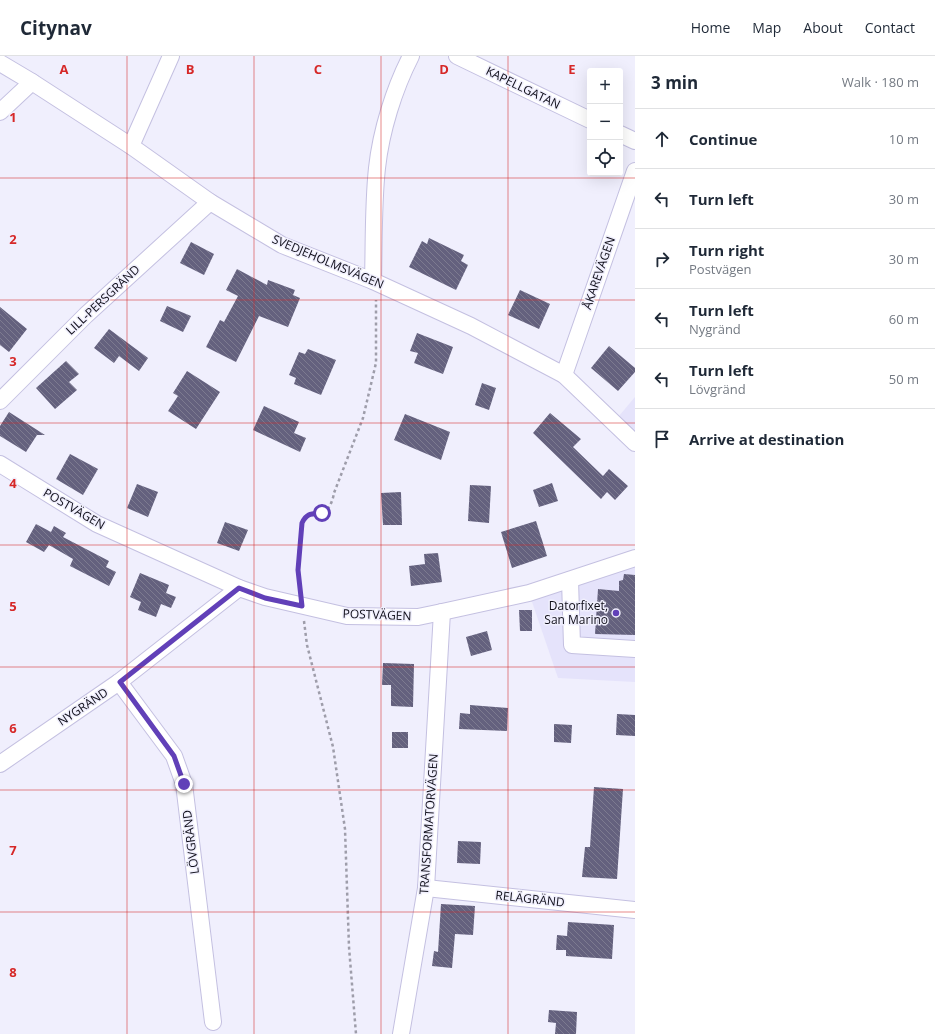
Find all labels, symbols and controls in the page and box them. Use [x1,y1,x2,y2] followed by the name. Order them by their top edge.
[20,15,92,41] text: Citynav
[691,18,730,37] text: Home
[752,18,781,37] text: Map
[803,18,843,37] text: About
[865,18,915,37] text: Contact
[60,60,69,78] text: A
[186,60,195,78] text: B
[314,60,322,78] text: C
[439,60,449,78] text: D
[568,60,576,78] text: E
[483,62,563,113] street label: KAPELLGATAN
[587,68,623,176] map controls
[587,68,623,104] button: +
[651,71,698,94] text: 3 min
[842,73,919,91] text: Walk · 180 m
[587,104,623,140] button: −
[9,108,17,126] text: 1
[651,128,673,150] icon: ahead
[689,129,757,149] text: Continue
[889,130,919,148] text: 10 m
[587,140,623,176] button: locate
[651,188,673,210] icon: left
[689,189,754,209] text: Turn left
[889,190,919,208] text: 30 m
[9,230,17,248] text: 2
[270,230,387,293] street label: SVEDJEHOLMSVÄGEN
[578,234,619,311] street label: ÅKAREVÄGEN
[689,240,764,260] text: Turn right
[651,248,673,270] icon: right
[889,250,919,268] text: 30 m
[689,260,752,278] text: Postvägen
[62,261,143,338] street label: LILL-PERSGRÄND
[689,300,754,320] text: Turn left
[651,308,673,330] icon: left
[889,310,919,328] text: 60 m
[689,320,741,338] text: Nygränd
[9,352,17,370] text: 3
[689,360,754,380] text: Turn left
[651,368,673,390] icon: left
[889,370,919,388] text: 50 m
[689,380,746,398] text: Lövgränd
[651,428,673,450] icon: arrive
[689,429,844,449] text: Arrive at destination
[9,474,17,492] text: 4
[40,484,108,533] street label: POSTVÄGEN
[313,504,331,522] route start
[9,597,17,615] text: 5
[544,597,608,628] place label: Datorfixet, San Marino
[342,605,412,624] street label: POSTVÄGEN
[611,608,621,618] marker: Datorfixet, San Marino
[54,684,111,730] street label: NYGRÄND
[9,719,17,737] text: 6
[415,753,442,895] street label: TRANSFORMATORVÄGEN
[175,775,193,793] route end
[178,809,203,875] street label: LÖVGRÄND
[9,841,17,859] text: 7
[495,886,565,911] street label: RELÄGRÄND
[9,963,17,981] text: 8

